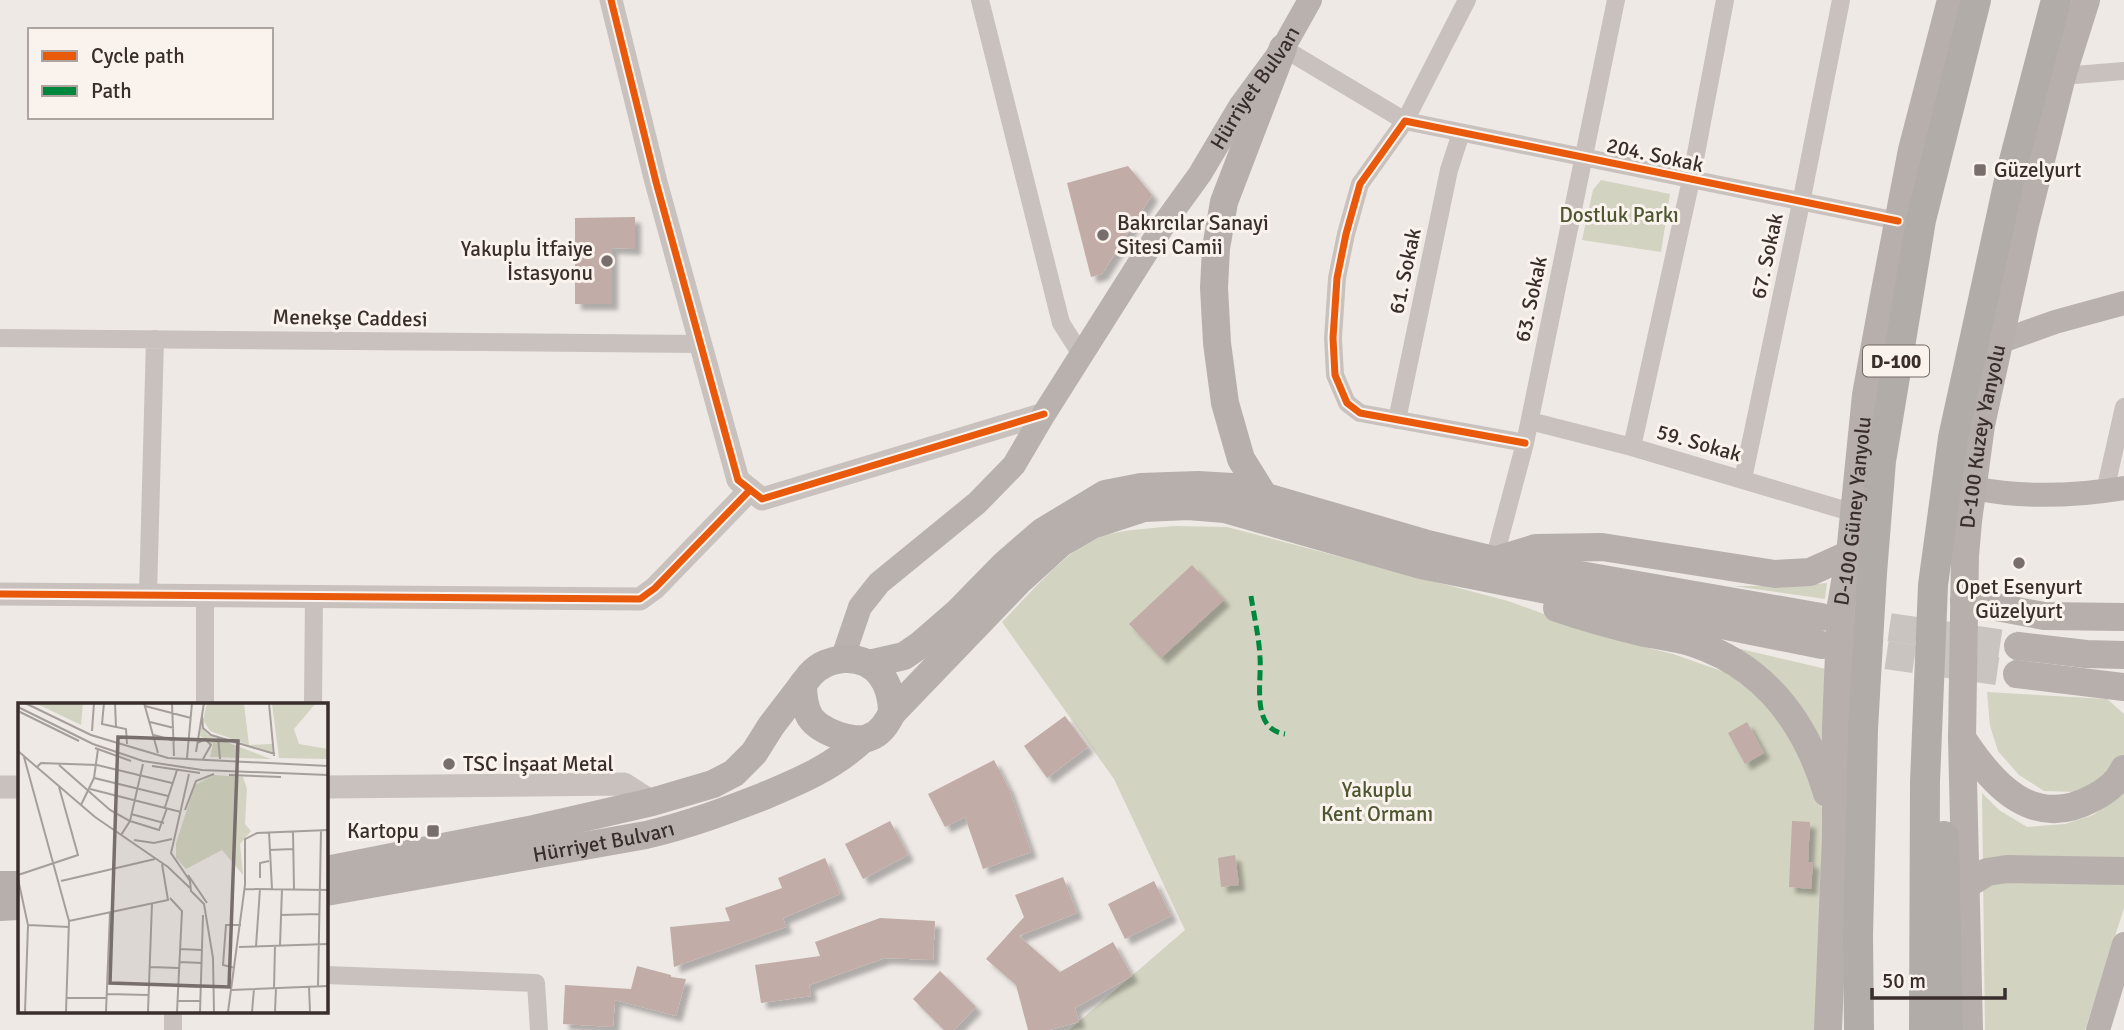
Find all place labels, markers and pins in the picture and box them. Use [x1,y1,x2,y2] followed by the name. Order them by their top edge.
[1994,157,2081,183] place label: Güzelyurt
[1972,162,1988,178] marker: Güzelyurt
[1117,210,1269,260] place label: Bakırcılar Sanayi Sitesi Camii
[1095,227,1111,243] marker: Bakırcılar Sanayi Sitesi Camii
[461,236,593,286] place label: Yakuplu İtfaiye İstasyonu
[599,253,615,269] marker: Yakuplu İtfaiye İstasyonu
[2011,555,2027,571] marker: Opet Esenyurt Güzelyurt
[1956,574,2082,624] place label: Opet Esenyurt Güzelyurt
[463,751,614,777] place label: TSC İnşaat Metal
[441,756,457,772] marker: TSC İnşaat Metal
[347,818,419,844] place label: Kartopu
[425,823,441,839] marker: Kartopu

